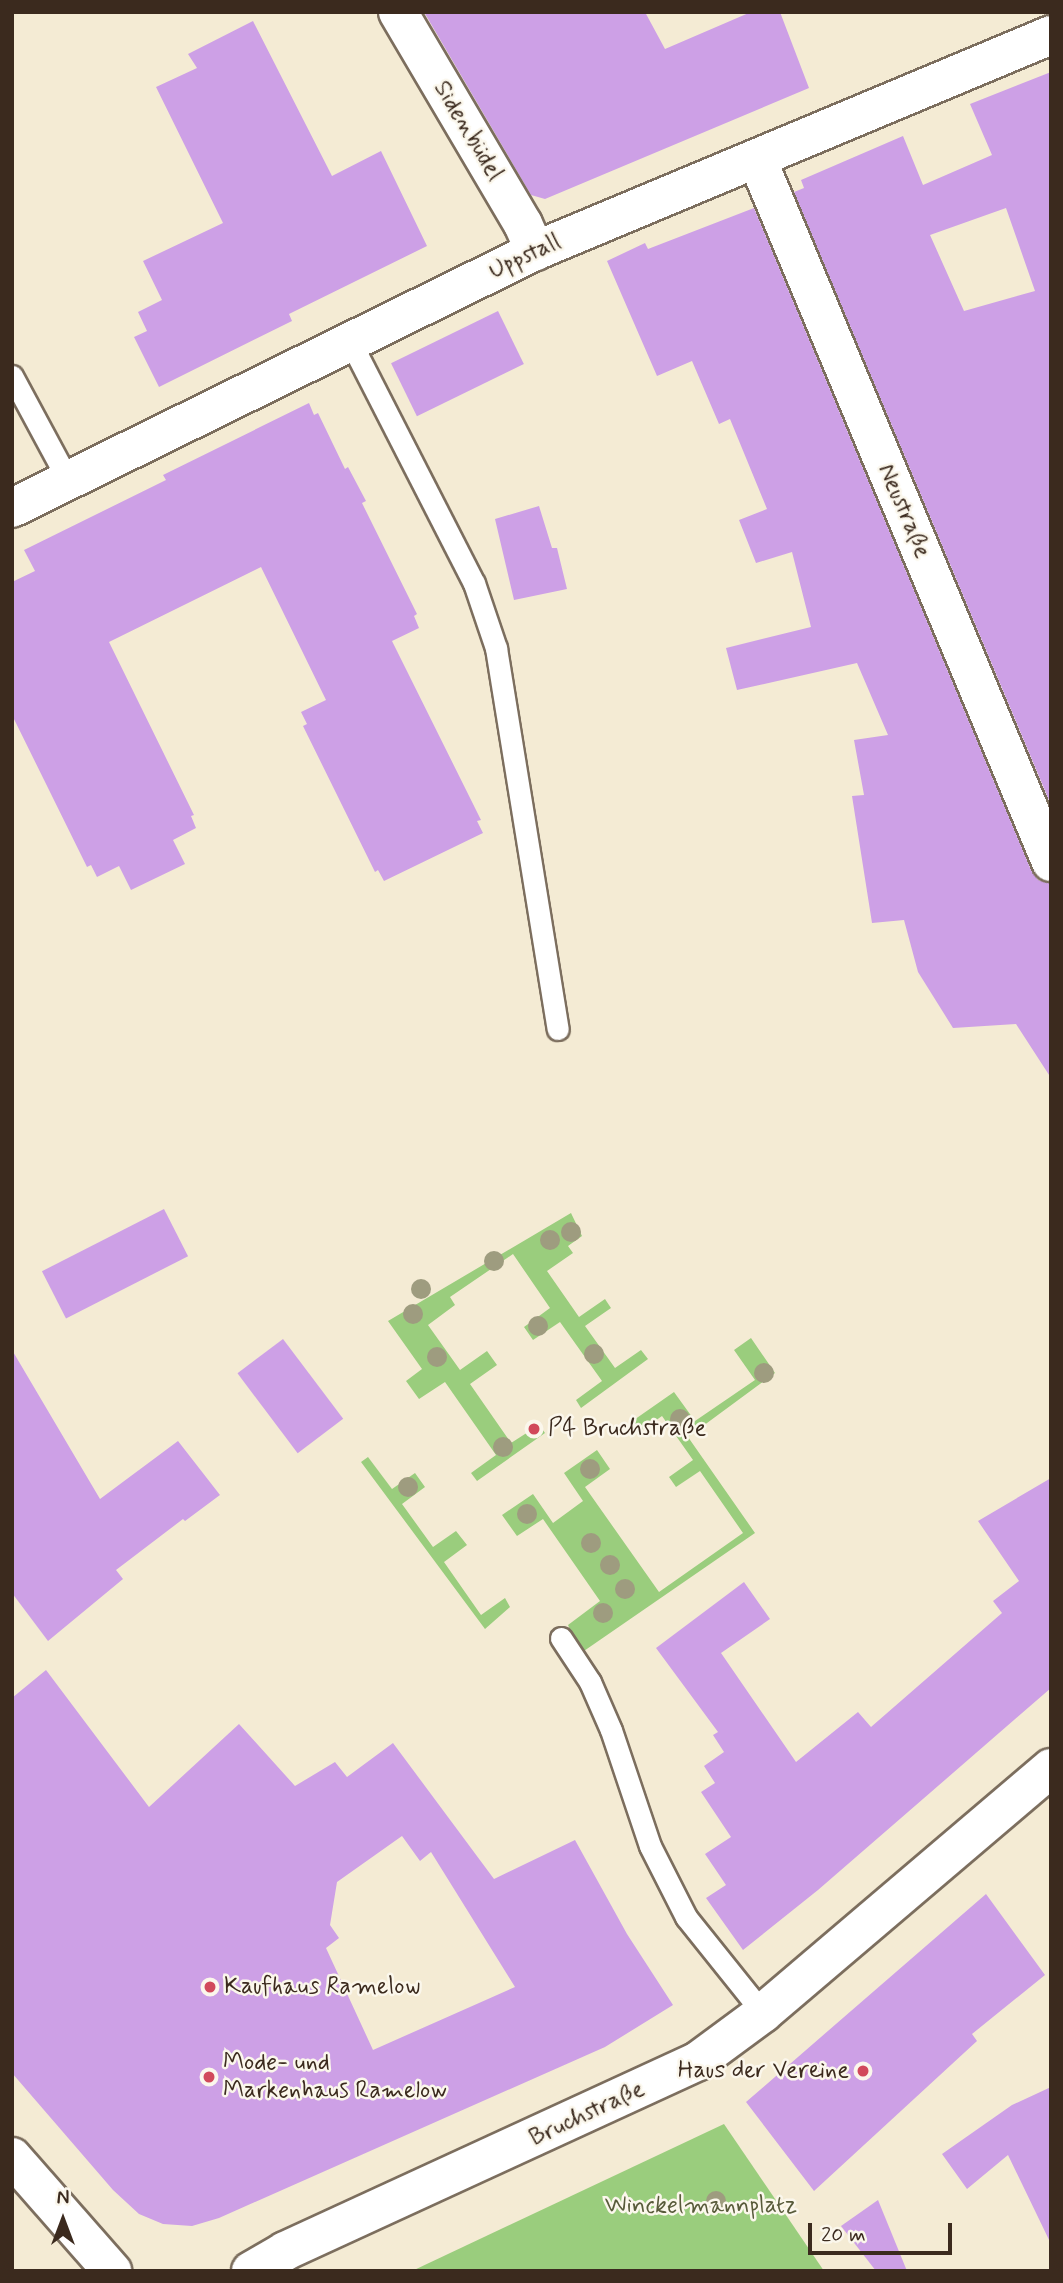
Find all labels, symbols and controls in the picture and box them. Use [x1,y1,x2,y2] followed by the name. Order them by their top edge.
[427,76,509,186] street label: Sidenbüdel
[484,228,566,286] street label: Uppstall
[871,460,937,562] street label: Neustraße
[548,1415,706,1443] place label: P4 Bruchstraße
[526,1421,542,1437] marker: P4 Bruchstraße
[224,1973,416,2001] place label: Kaufhaus Ramelow
[202,1979,218,1995] marker: Kaufhaus Ramelow
[223,2049,446,2105] place label: Mode- und Markenhaus Ramelow
[680,2057,849,2085] place label: Haus der Vereine
[855,2063,871,2079] marker: Haus der Vereine
[201,2069,217,2085] marker: Mode- und Markenhaus Ramelow
[525,2075,649,2153] street label: Bruchstraße
[28,2185,98,2255] north arrow
[57,2186,69,2211] text: N
[605,2192,797,2220] park label: Winckelmannplatz
[811,2210,954,2254] scale bar
[821,2221,866,2249] text: 20 m

